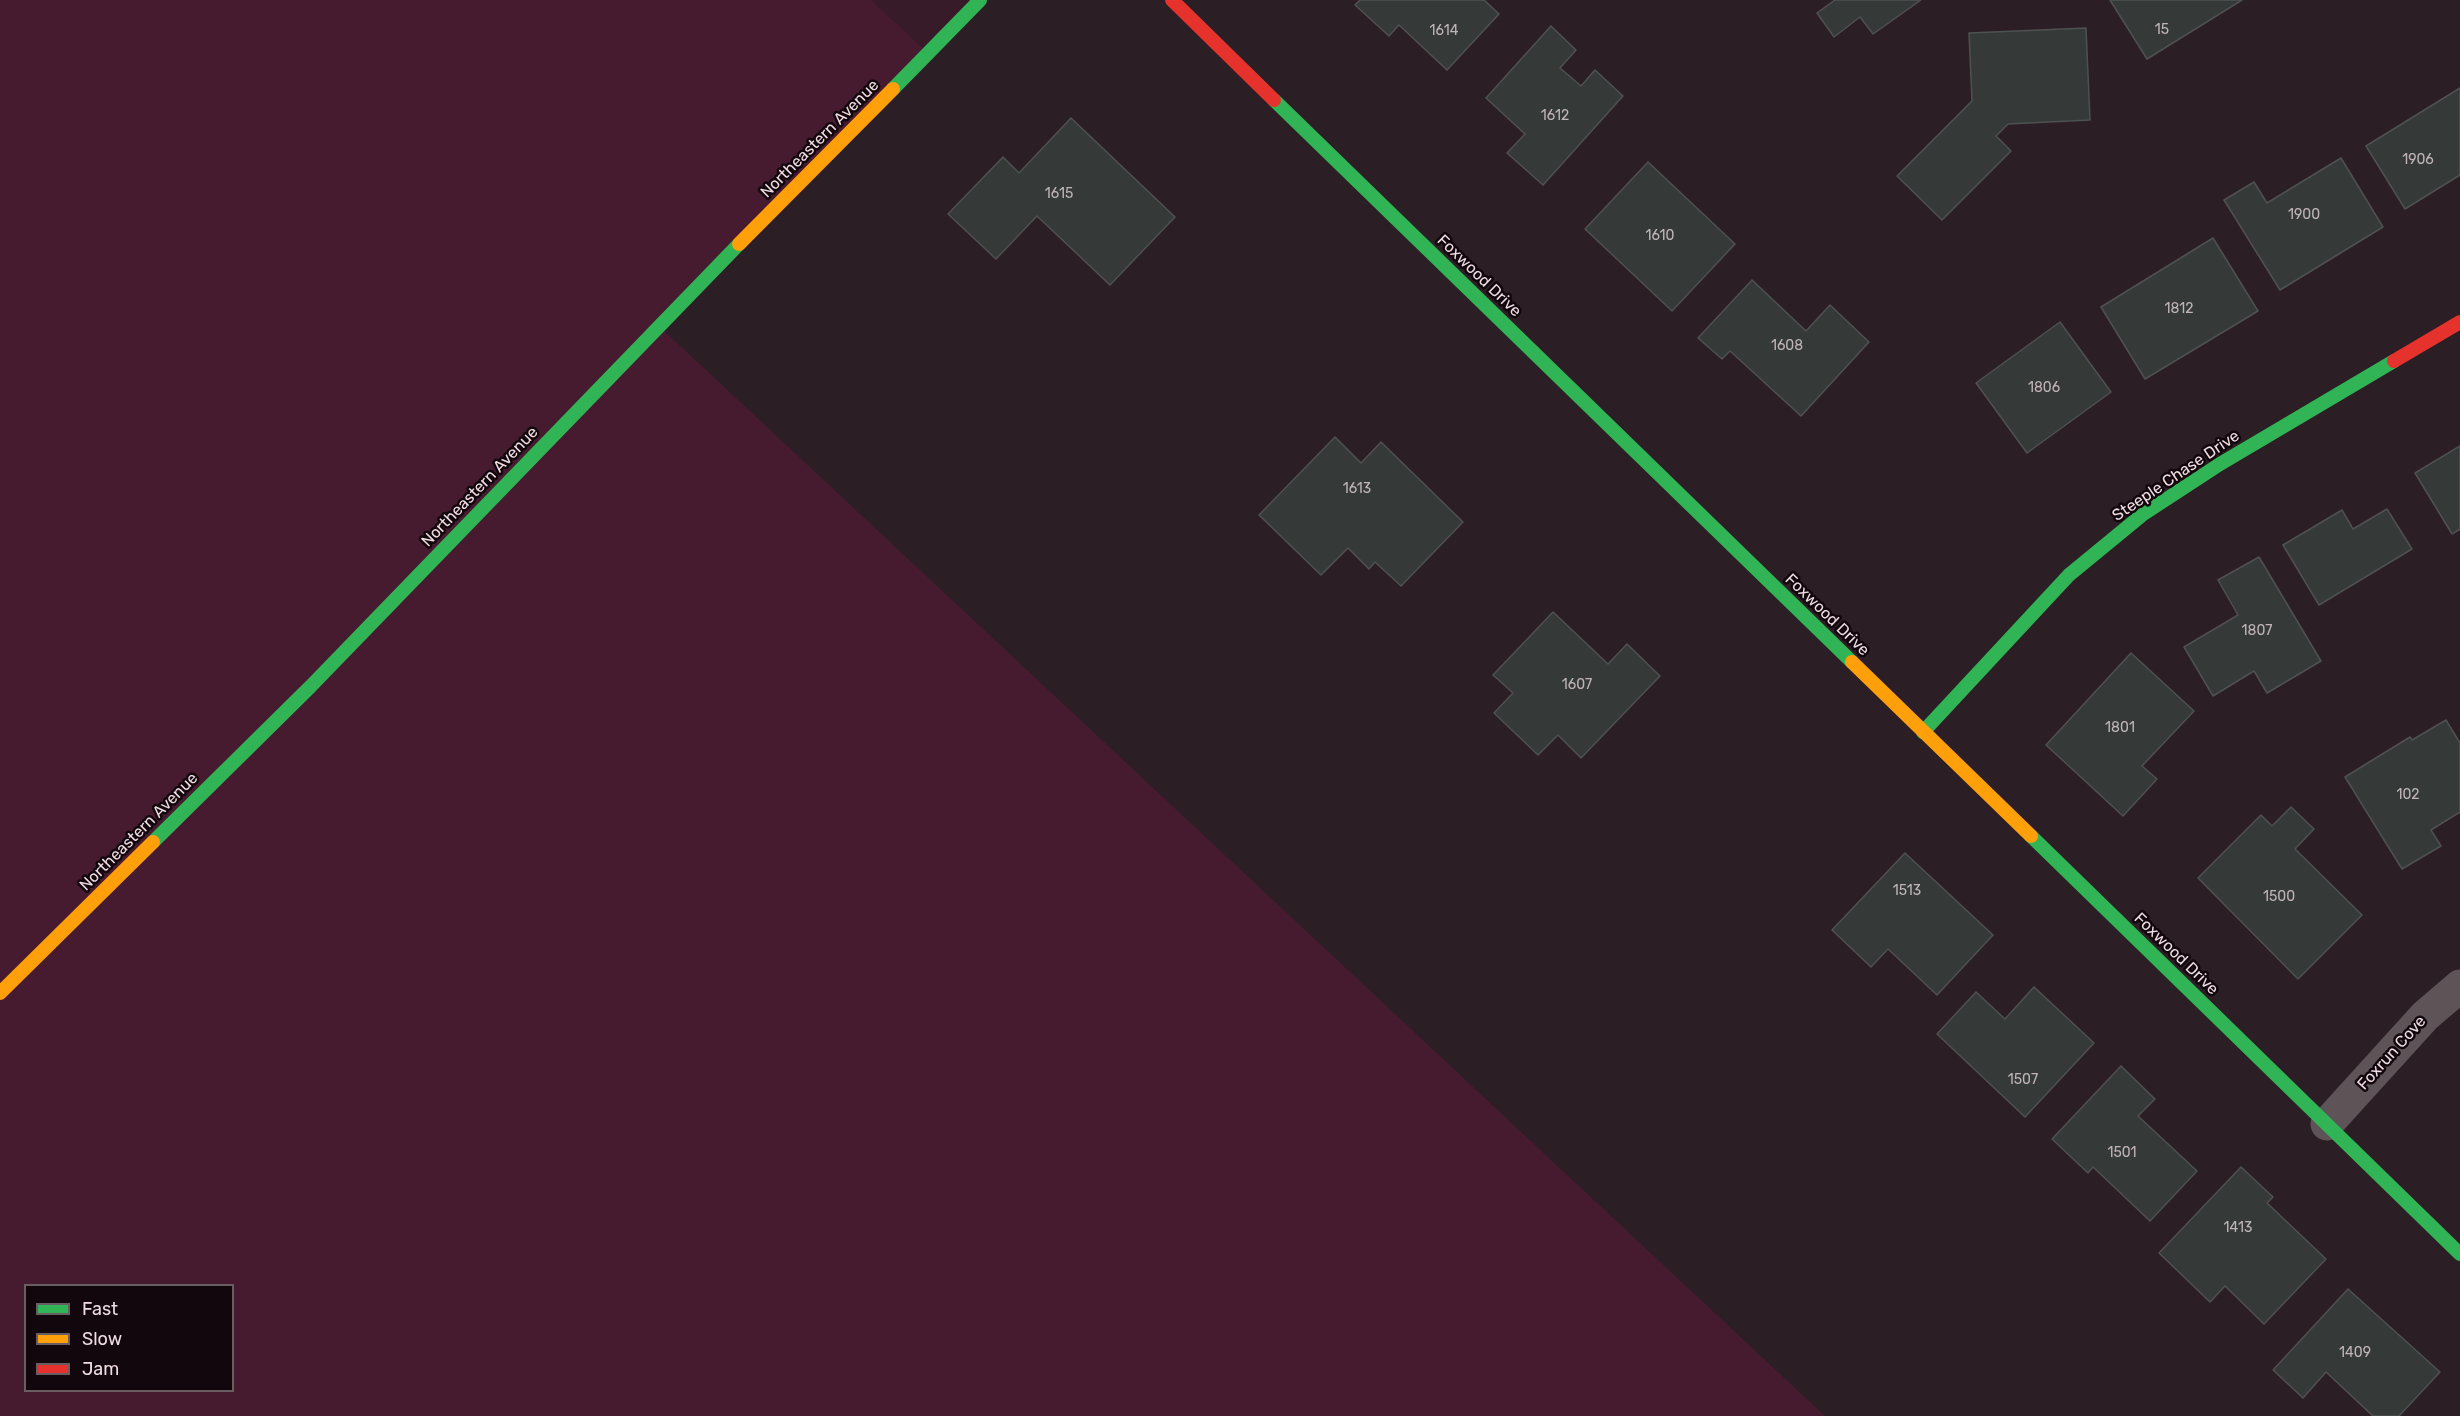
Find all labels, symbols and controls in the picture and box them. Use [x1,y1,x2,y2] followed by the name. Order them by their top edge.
[2155,22,2169,38] house number: 15
[1430,23,1458,39] house number: 1614
[757,76,883,202] street label: Northeastern Avenue
[1541,108,1569,124] house number: 1612
[2402,152,2434,168] house number: 1906
[1045,186,1073,202] house number: 1615
[2288,207,2320,223] house number: 1900
[1646,228,1674,244] house number: 1610
[1433,231,1525,321] street label: Foxwood Drive
[2164,301,2194,317] house number: 1812
[1771,338,1803,354] house number: 1608
[2028,380,2060,396] house number: 1806
[418,423,542,551] street label: Northeastern Avenue
[2109,426,2243,526] street label: Steeple Chase Drive
[1343,481,1371,497] house number: 1613
[1781,570,1873,660] street label: Foxwood Drive
[2242,623,2272,639] house number: 1807
[1562,677,1592,693] house number: 1607
[2105,720,2135,736] house number: 1801
[76,769,202,895] street label: Northeastern Avenue
[2396,787,2420,803] house number: 102
[1893,883,1921,899] house number: 1513
[2263,889,2295,905] house number: 1500
[2130,909,2222,999] street label: Foxwood Drive
[2354,1012,2430,1094] street label: Foxrun Cove
[2008,1072,2038,1088] house number: 1507
[2107,1145,2137,1161] house number: 1501
[2224,1220,2252,1236] house number: 1413
[24,1284,234,1392] legend
[82,1298,118,1320] text: Fast
[82,1328,122,1350] text: Slow
[2339,1345,2371,1361] house number: 1409
[82,1358,119,1380] text: Jam

